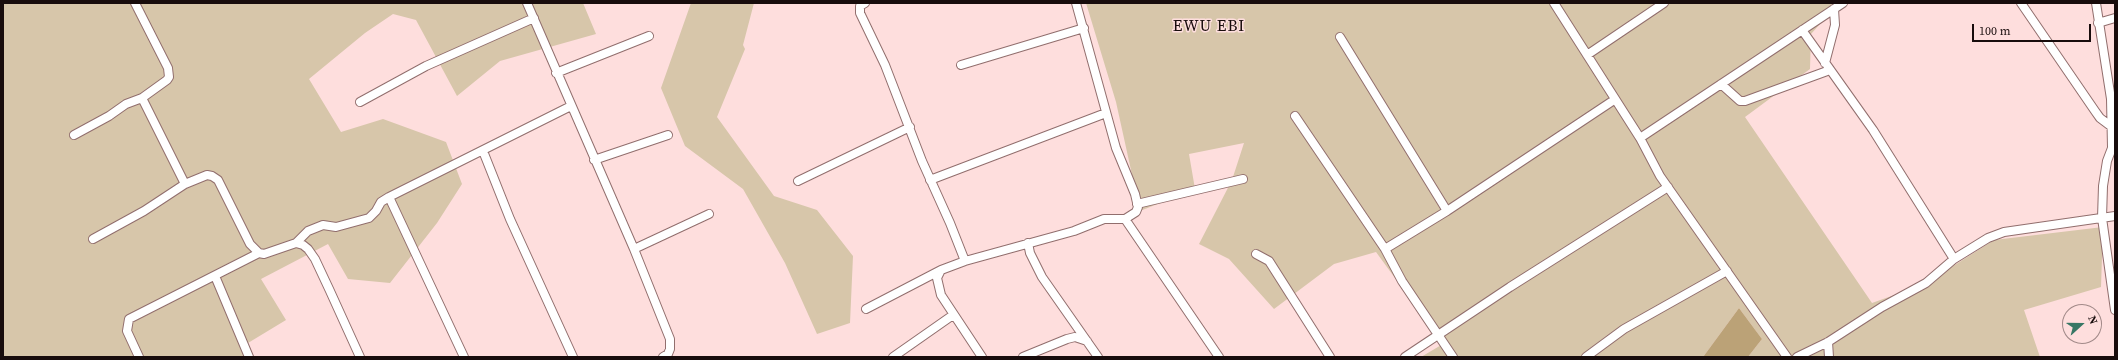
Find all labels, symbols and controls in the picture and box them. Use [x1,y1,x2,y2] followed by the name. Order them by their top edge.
[1974,16,2093,42] scale bar
[1173,17,1245,37] district label: EWU EBI
[1979,23,2011,39] text: 100 m
[2062,304,2102,344] north arrow
[2084,313,2101,326] text: N

